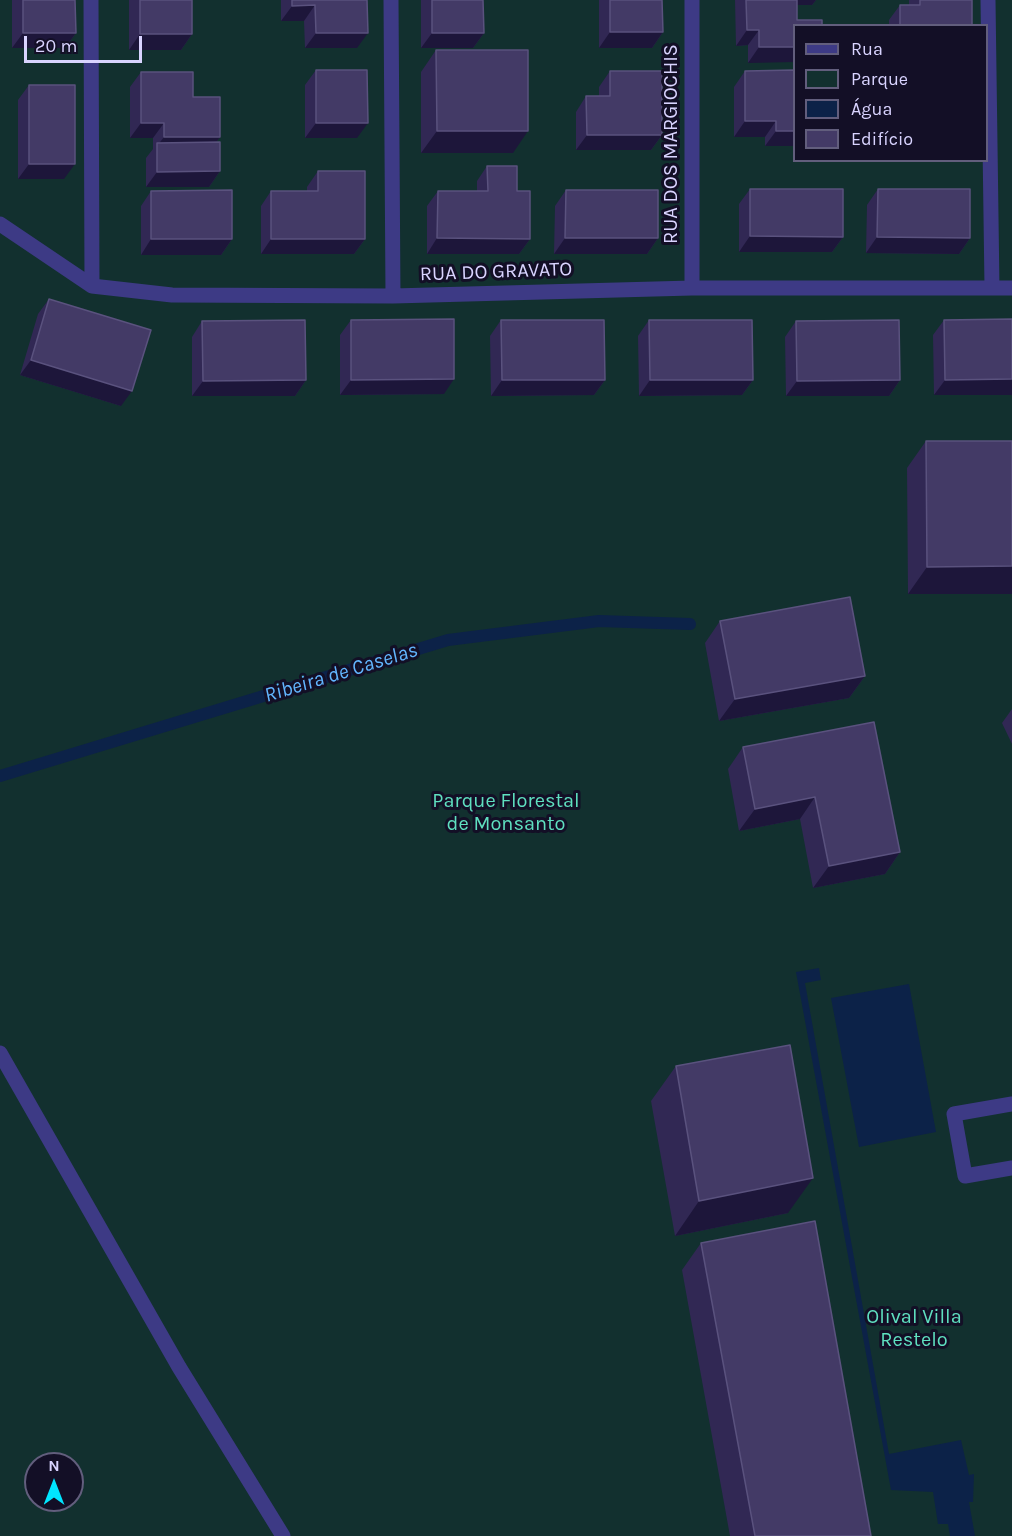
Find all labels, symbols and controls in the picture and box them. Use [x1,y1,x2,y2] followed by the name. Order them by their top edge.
[27,24,146,62] scale bar
[793,24,988,162] legend
[35,35,77,57] text: 20 m
[851,38,883,60] text: Rua
[659,44,683,244] street label: RUA DOS MARGIOCHIS
[851,68,908,90] text: Parque
[851,98,892,120] text: Água
[851,128,913,150] text: Edifício
[419,257,573,287] street label: RUA DO GRAVATO
[261,638,421,708] water label: Ribeira de Caselas
[432,789,580,836] park label: Parque Florestal de Monsanto
[866,1305,962,1352] park label: Olival Villa Restelo
[24,1452,84,1512] north arrow
[48,1456,60,1475] text: N

